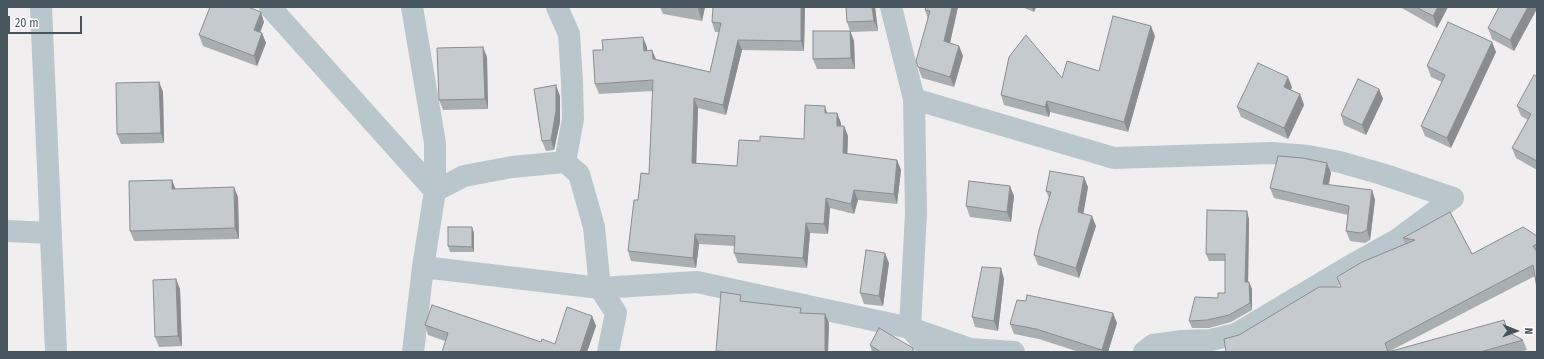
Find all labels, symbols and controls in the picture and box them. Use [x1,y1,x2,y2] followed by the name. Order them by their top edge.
[10,8,84,34] scale bar
[15,16,39,30] text: 20 m
[1496,311,1536,351] north arrow
[1522,328,1535,335] text: N

